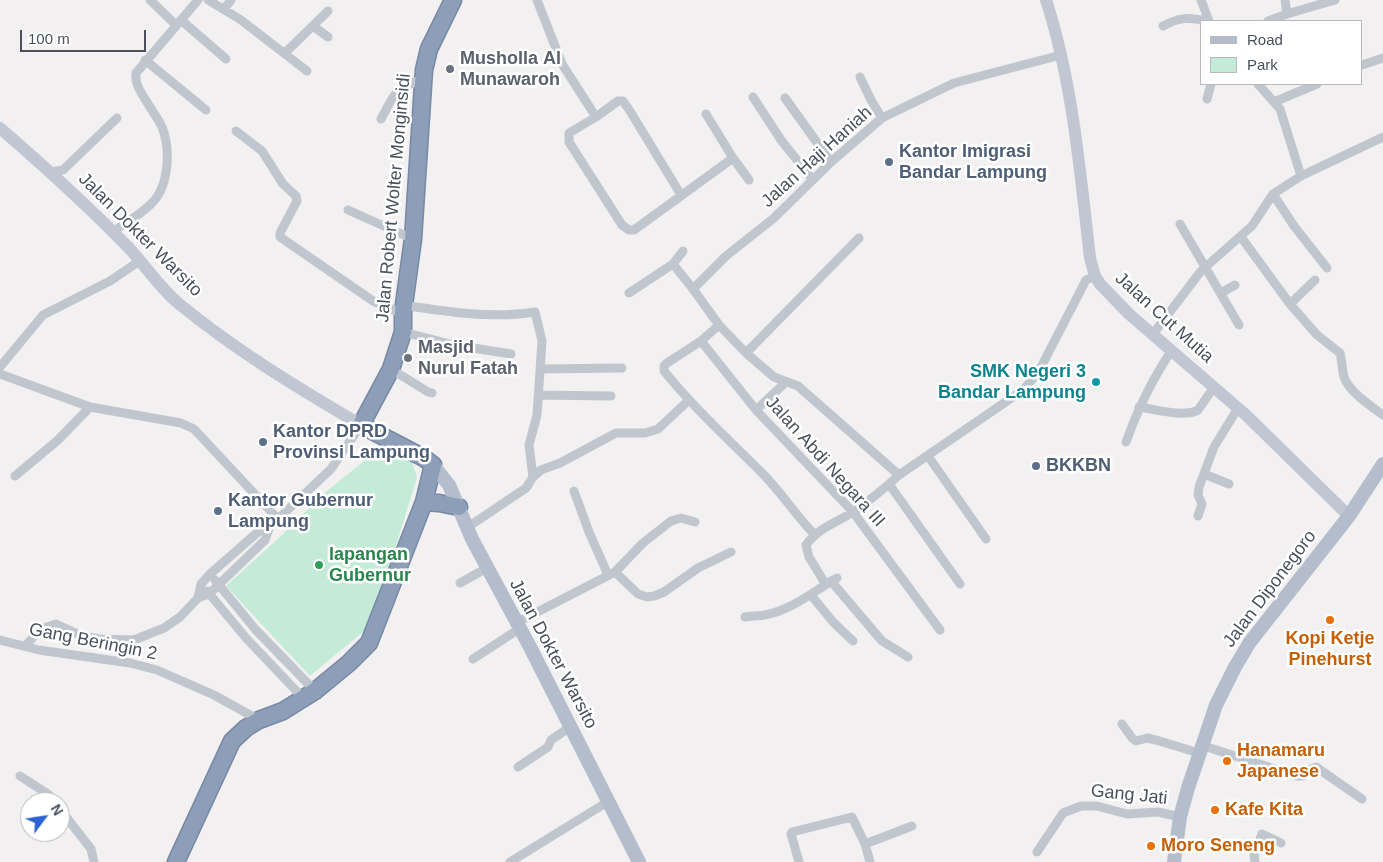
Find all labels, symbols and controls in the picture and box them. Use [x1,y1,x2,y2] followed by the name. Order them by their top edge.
[22,20,149,52] scale bar
[1200,20,1363,85] legend
[28,30,70,47] text: 100 m
[1247,31,1283,48] text: Road
[460,48,561,90] place label: Musholla Al Munawaroh
[1247,56,1278,73] text: Park
[444,63,456,75] marker: Musholla Al Munawaroh
[372,73,416,323] street label: Jalan Robert Wolter Monginsidi
[757,102,877,212] street label: Jalan Haji Haniah
[899,141,1047,183] place label: Kantor Imigrasi Bandar Lampung
[883,156,895,168] marker: Kantor Imigrasi Bandar Lampung
[74,169,206,301] street label: Jalan Dokter Warsito
[1110,268,1218,368] street label: Jalan Cut Mutia
[418,337,518,379] place label: Masjid Nurul Fatah
[402,352,414,364] marker: Masjid Nurul Fatah
[938,361,1086,404] place label: SMK Negeri 3 Bandar Lampung
[1090,376,1102,388] marker: SMK Negeri 3 Bandar Lampung
[761,392,889,532] street label: Jalan Abdi Negara III
[273,421,430,464] place label: Kantor DPRD Provinsi Lampung
[257,436,269,448] marker: Kantor DPRD Provinsi Lampung
[1046,455,1111,477] place label: BKKBN
[1030,460,1042,472] marker: BKKBN
[228,490,373,532] place label: Kantor Gubernur Lampung
[212,505,224,517] marker: Kantor Gubernur Lampung
[1219,526,1321,652] street label: Jalan Diponegoro
[329,544,411,586] place label: lapangan Gubernur
[313,559,325,571] marker: lapangan Gubernur
[504,575,602,733] street label: Jalan Dokter Warsito
[1324,614,1336,626] marker: Kopi Ketje Pinehurst
[27,619,159,665] street label: Gang Beringin 2
[1285,628,1375,670] place label: Kopi Ketje Pinehurst
[1237,740,1325,782] place label: Hanamaru Japanese
[1221,755,1233,767] marker: Hanamaru Japanese
[1090,780,1168,810] street label: Gang Jati
[20,792,70,842] north arrow
[1225,799,1303,821] place label: Kafe Kita
[48,801,66,818] text: N
[1209,804,1221,816] marker: Kafe Kita
[1161,835,1275,857] place label: Moro Seneng
[1145,840,1157,852] marker: Moro Seneng

